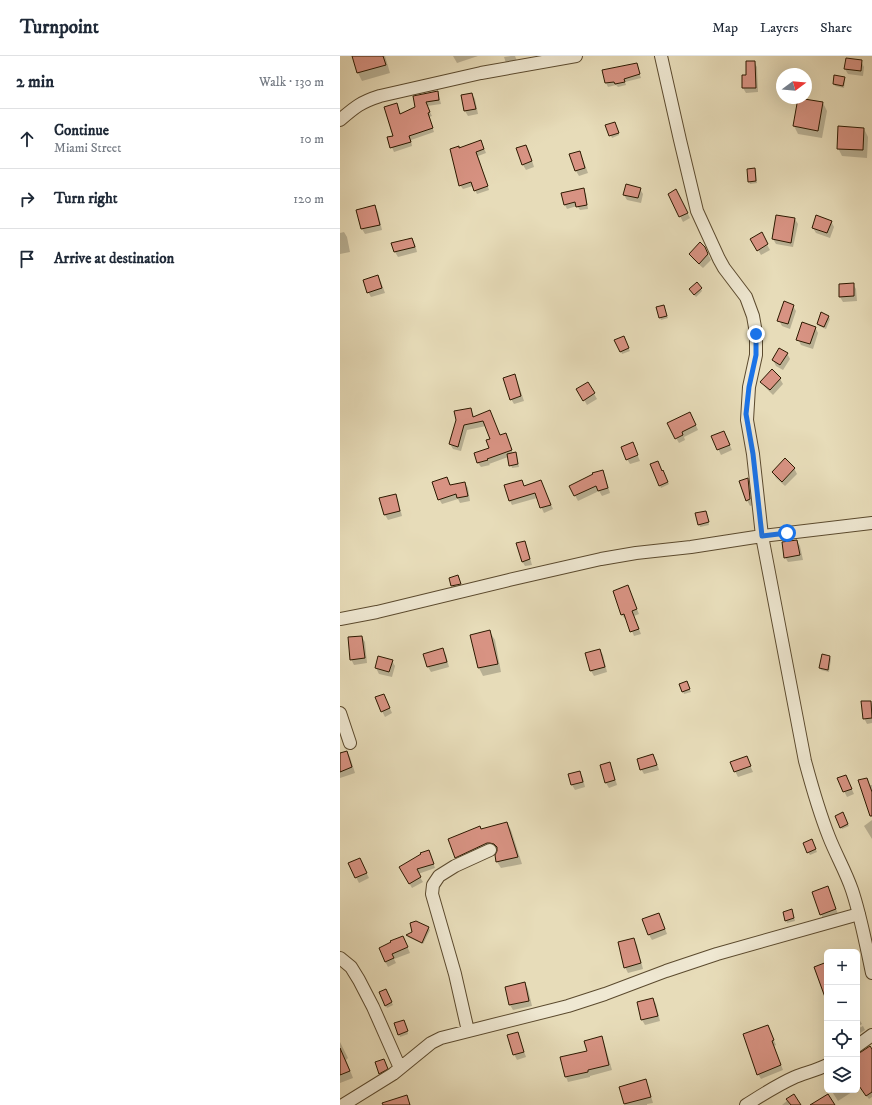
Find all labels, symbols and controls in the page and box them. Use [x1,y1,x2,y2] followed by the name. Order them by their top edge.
[20,16,99,39] text: Turnpoint
[712,19,738,37] text: Map
[760,19,798,37] text: Layers
[820,19,852,37] text: Share
[776,68,812,104] north arrow
[16,71,54,93] text: 2 min
[259,74,324,90] text: Walk · 130 m
[54,121,109,140] text: Continue
[16,128,38,150] icon: ahead
[300,131,324,147] text: 10 m
[54,140,121,156] text: Miami Street
[16,188,38,210] icon: right
[54,189,117,208] text: Turn right
[293,191,324,207] text: 120 m
[16,248,38,270] icon: arrive
[54,249,174,268] text: Arrive at destination
[747,325,765,343] route end
[778,524,796,542] route start
[824,949,860,1093] map controls
[824,949,860,985] button: +
[824,985,860,1021] button: −
[824,1021,860,1057] button: locate
[824,1057,860,1093] button: layers

